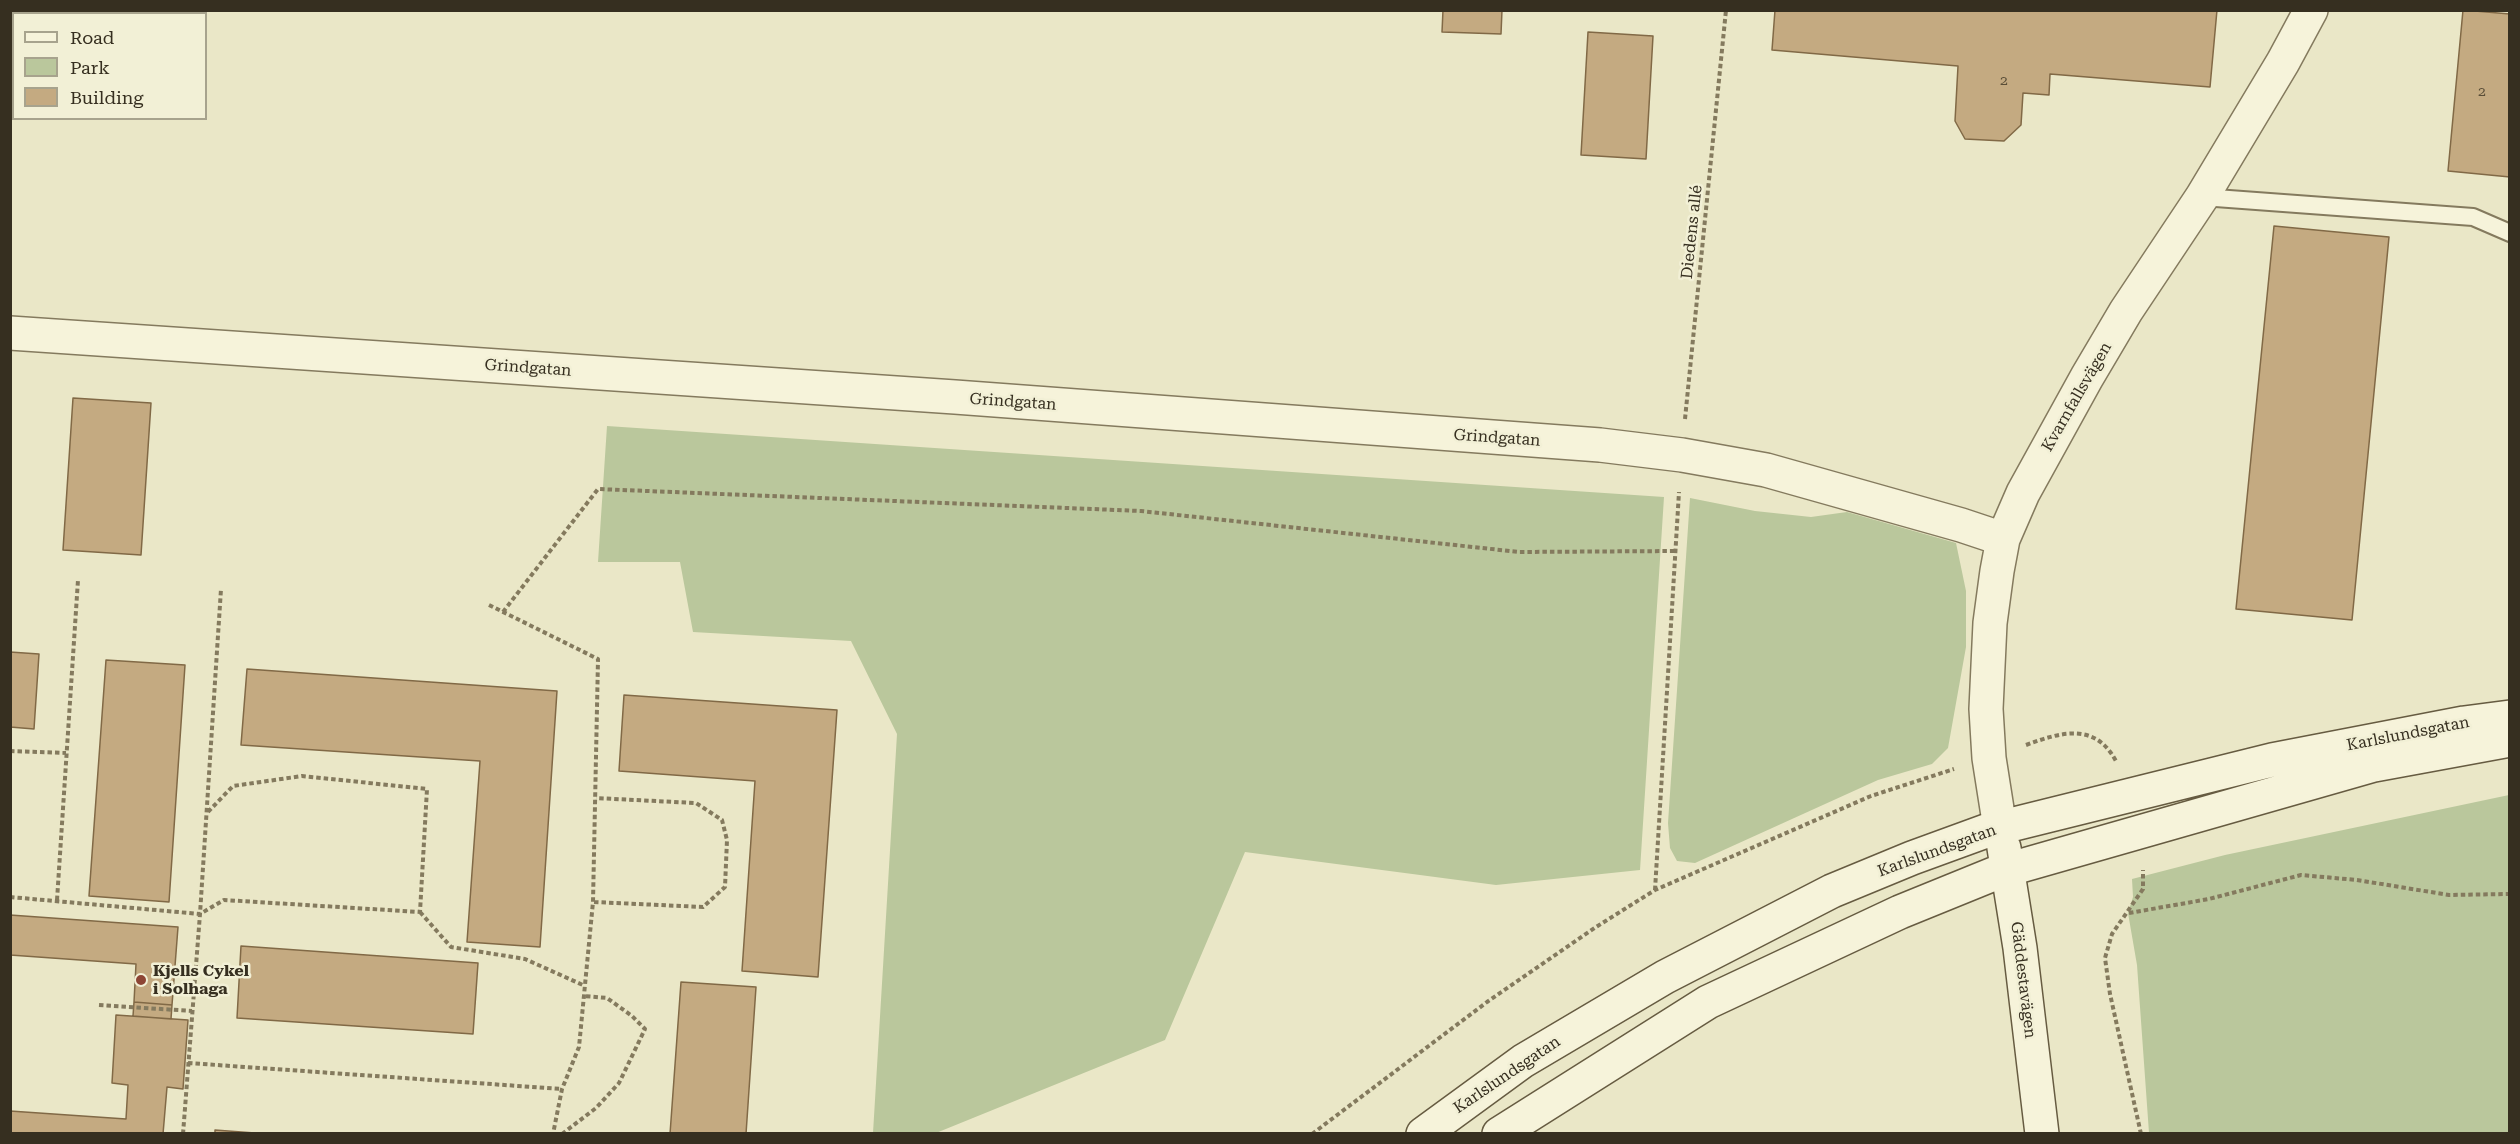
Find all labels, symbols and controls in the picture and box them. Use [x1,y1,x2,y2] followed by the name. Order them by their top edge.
[12,12,207,120] legend
[70,27,114,48] text: Road
[70,57,110,78] text: Park
[2000,73,2008,89] house number: 2
[2478,84,2486,100] house number: 2
[70,87,144,108] text: Building
[1678,184,1706,280] street label: Diedens allé
[2038,339,2116,455] street label: Kvarnfallsvägen
[484,355,572,381] street label: Grindgatan
[969,389,1057,415] street label: Grindgatan
[1453,425,1541,451] street label: Grindgatan
[2345,713,2471,755] street label: Karlslundsgatan
[1875,821,1999,881] street label: Karlslundsgatan
[2006,920,2040,1040] street label: Gäddestavägen
[153,961,249,999] place label: Kjells Cykel i Solhaga
[134,973,148,987] marker: Kjells Cykel i Solhaga
[1450,1032,1564,1118] street label: Karlslundsgatan

